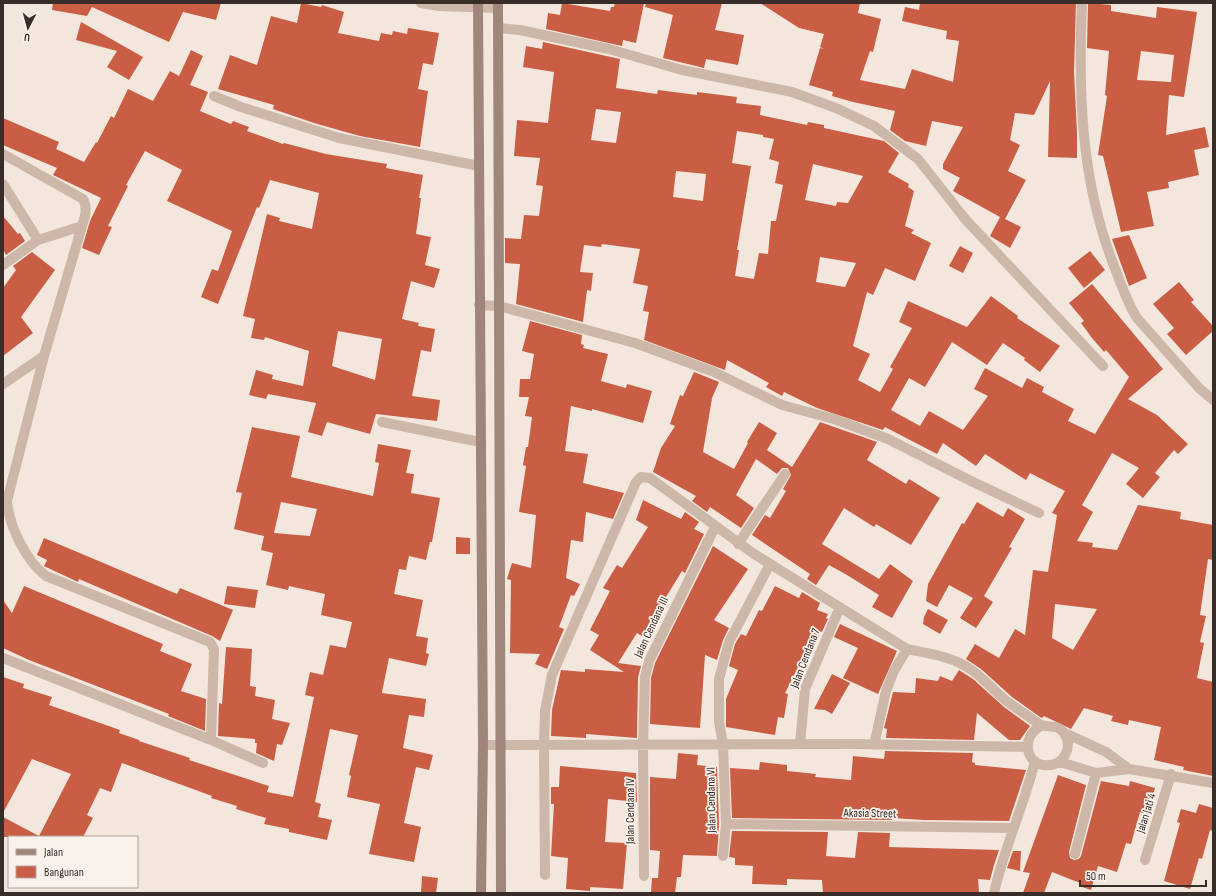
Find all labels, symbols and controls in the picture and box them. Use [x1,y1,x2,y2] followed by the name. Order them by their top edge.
[8,8,48,48] north arrow
[23,31,31,44] text: U
[630,594,672,661] street label: Jalan Cendana III
[787,626,824,691] street label: Jalan Cendana 7
[703,767,720,834] street label: Jalan Cendana VI
[623,778,638,845] street label: Jalan Cendana IV
[1133,791,1160,836] street label: Jalan Jati 4
[842,806,897,821] street label: Akasia Street
[8,836,138,888] legend
[43,845,63,860] text: Jalan
[1080,862,1206,888] scale bar
[44,865,84,880] text: Bangunan
[1086,869,1106,884] text: 50 m

